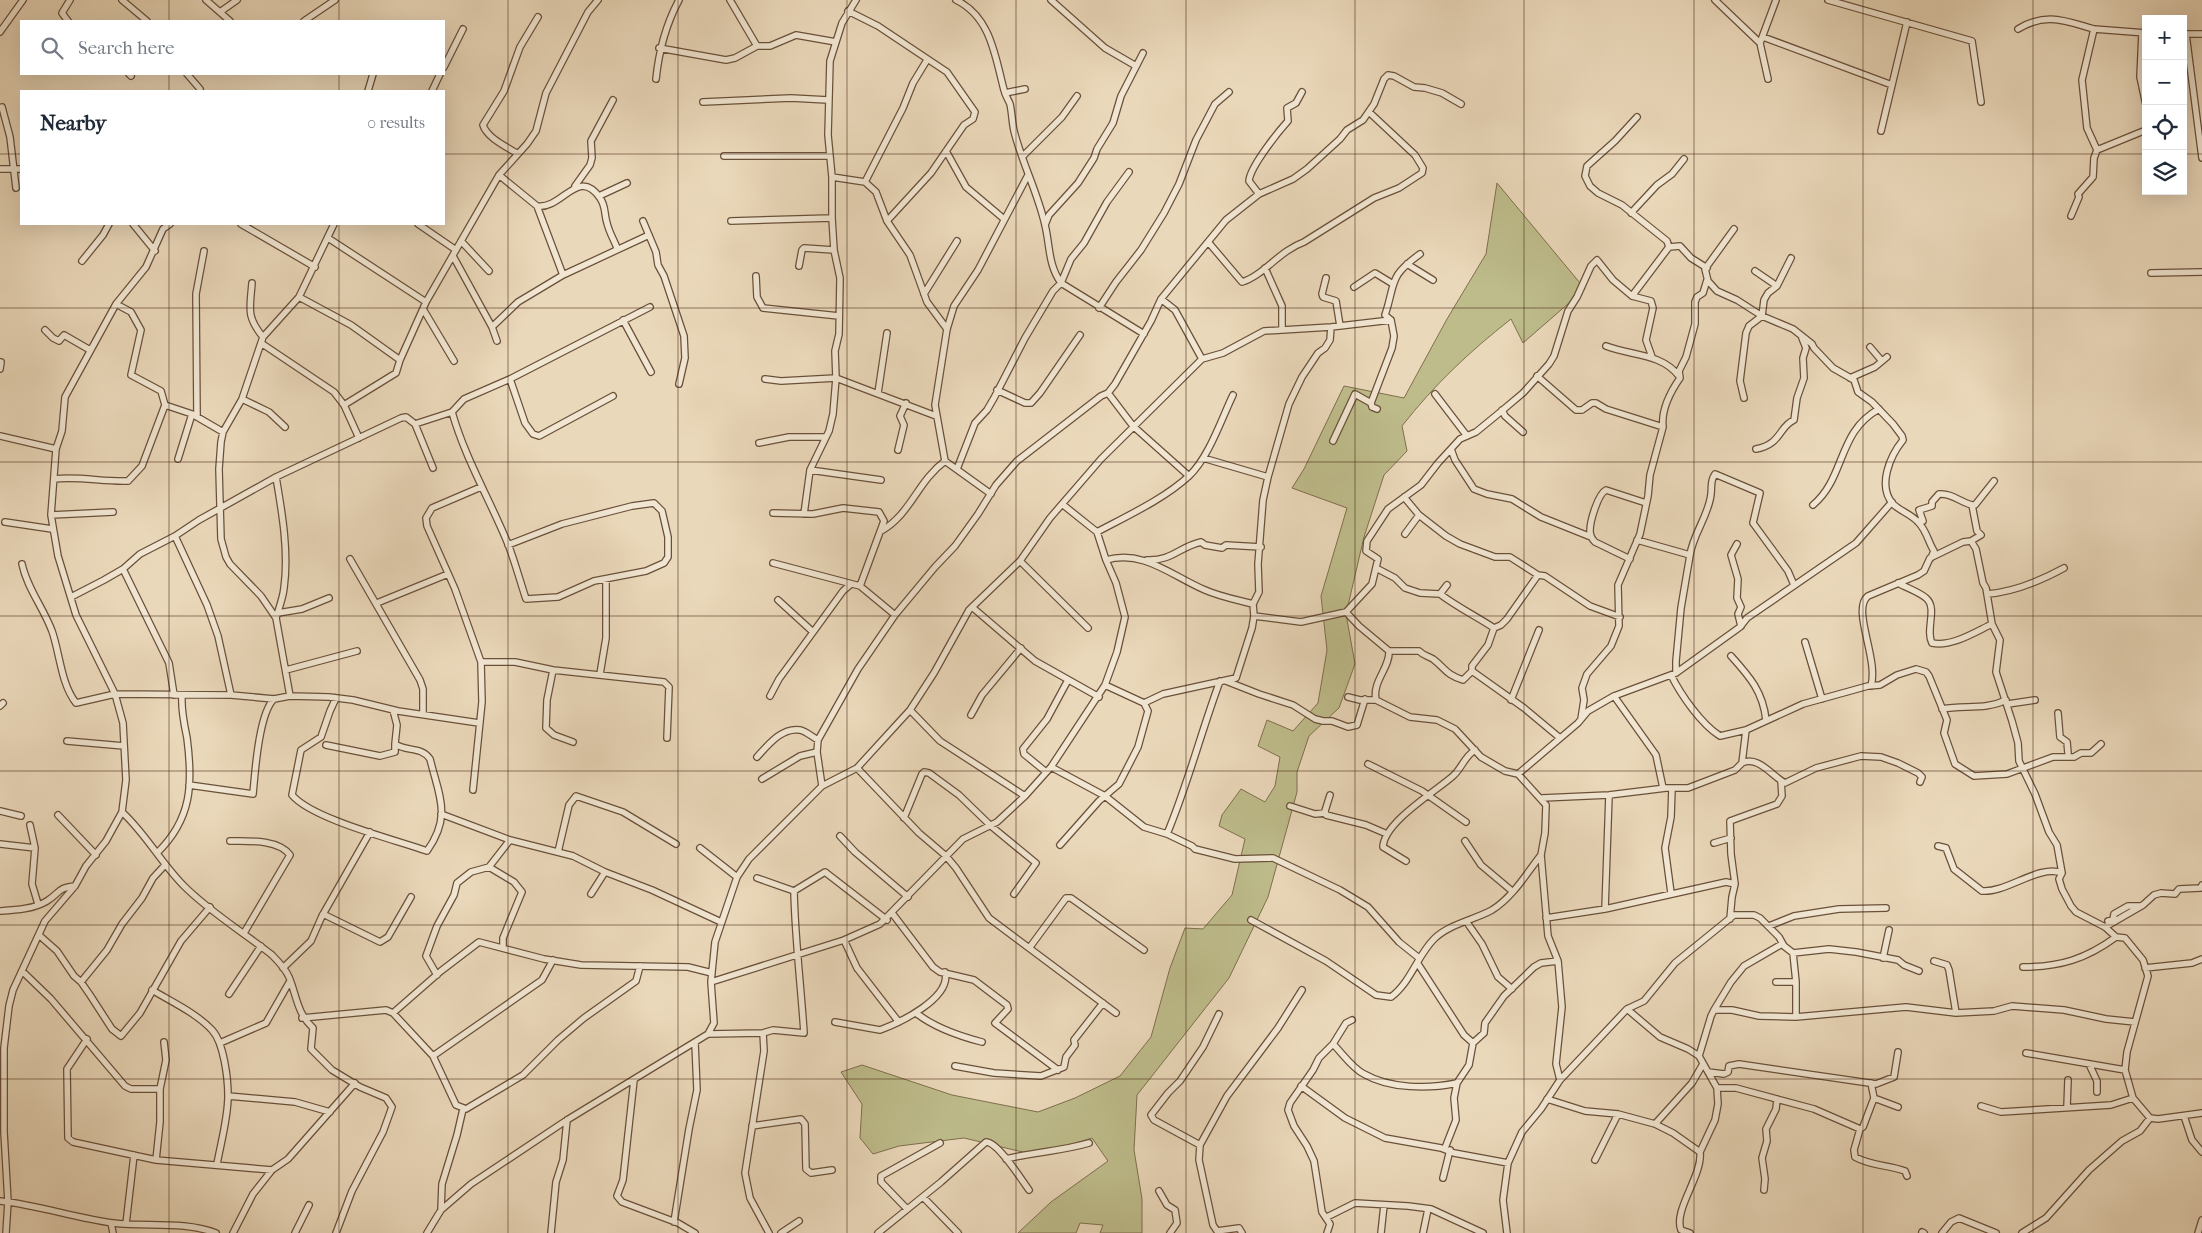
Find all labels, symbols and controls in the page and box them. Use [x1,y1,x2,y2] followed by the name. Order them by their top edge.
[2142,15,2187,195] map controls
[2142,15,2187,60] button: +
[20,20,445,75] search box
[38,34,66,62] icon: search
[78,37,174,59] text: Search here
[2142,60,2187,105] button: −
[2142,105,2187,150] button: locate
[40,111,106,135] text: Nearby
[367,113,425,132] text: 0 results
[2142,150,2187,195] button: layers

